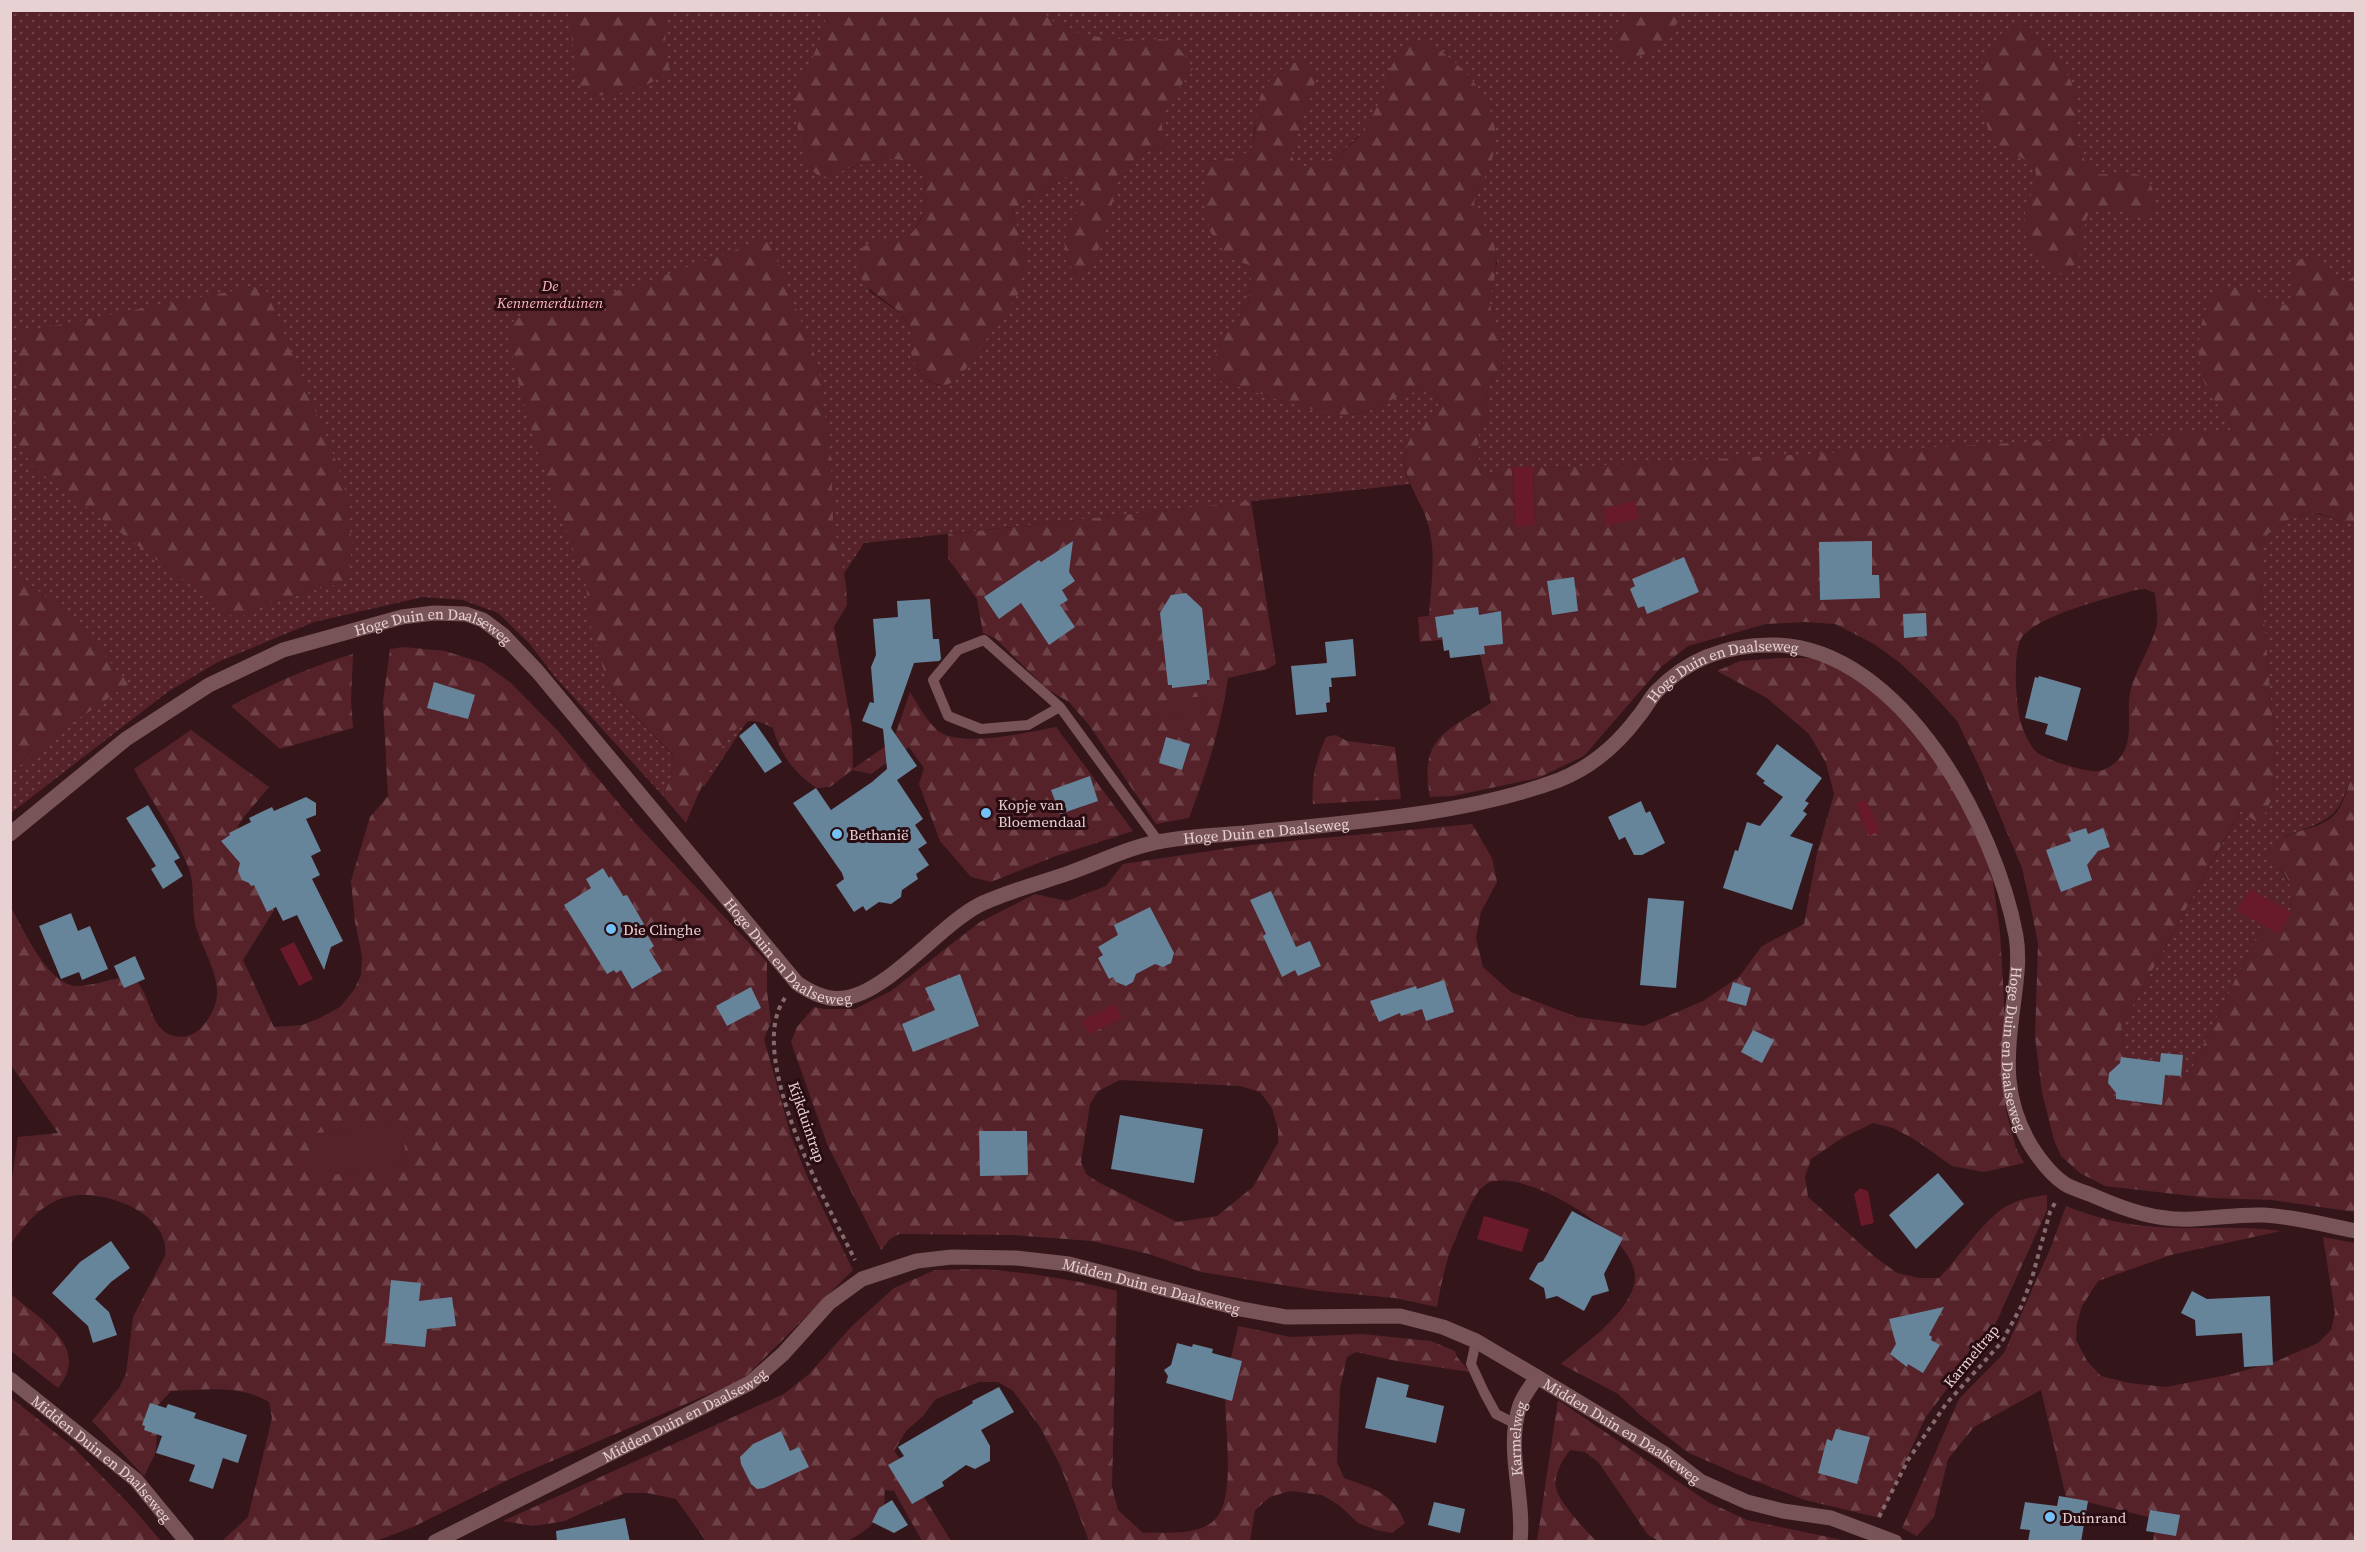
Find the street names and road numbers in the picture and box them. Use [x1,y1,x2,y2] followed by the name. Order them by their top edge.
[352,602,517,649] street label: Hoge Duin en Daalseweg
[1641,634,1801,707] street label: Hoge Duin en Daalseweg
[1182,812,1350,848] street label: Hoge Duin en Daalseweg
[720,893,853,1009] street label: Hoge Duin en Daalseweg
[1998,966,2032,1135] street label: Hoge Duin en Daalseweg
[783,1079,831,1165] street label: Kijkduintrap
[1060,1252,1243,1319] street label: Midden Duin en Daalseweg
[1938,1320,2004,1392] street label: Karmeltrap
[599,1363,771,1466] street label: Midden Duin en Daalseweg
[1539,1373,1706,1489] street label: Midden Duin en Daalseweg
[27,1390,177,1527] street label: Midden Duin en Daalseweg
[1504,1398,1531,1477] street label: Karmelweg

